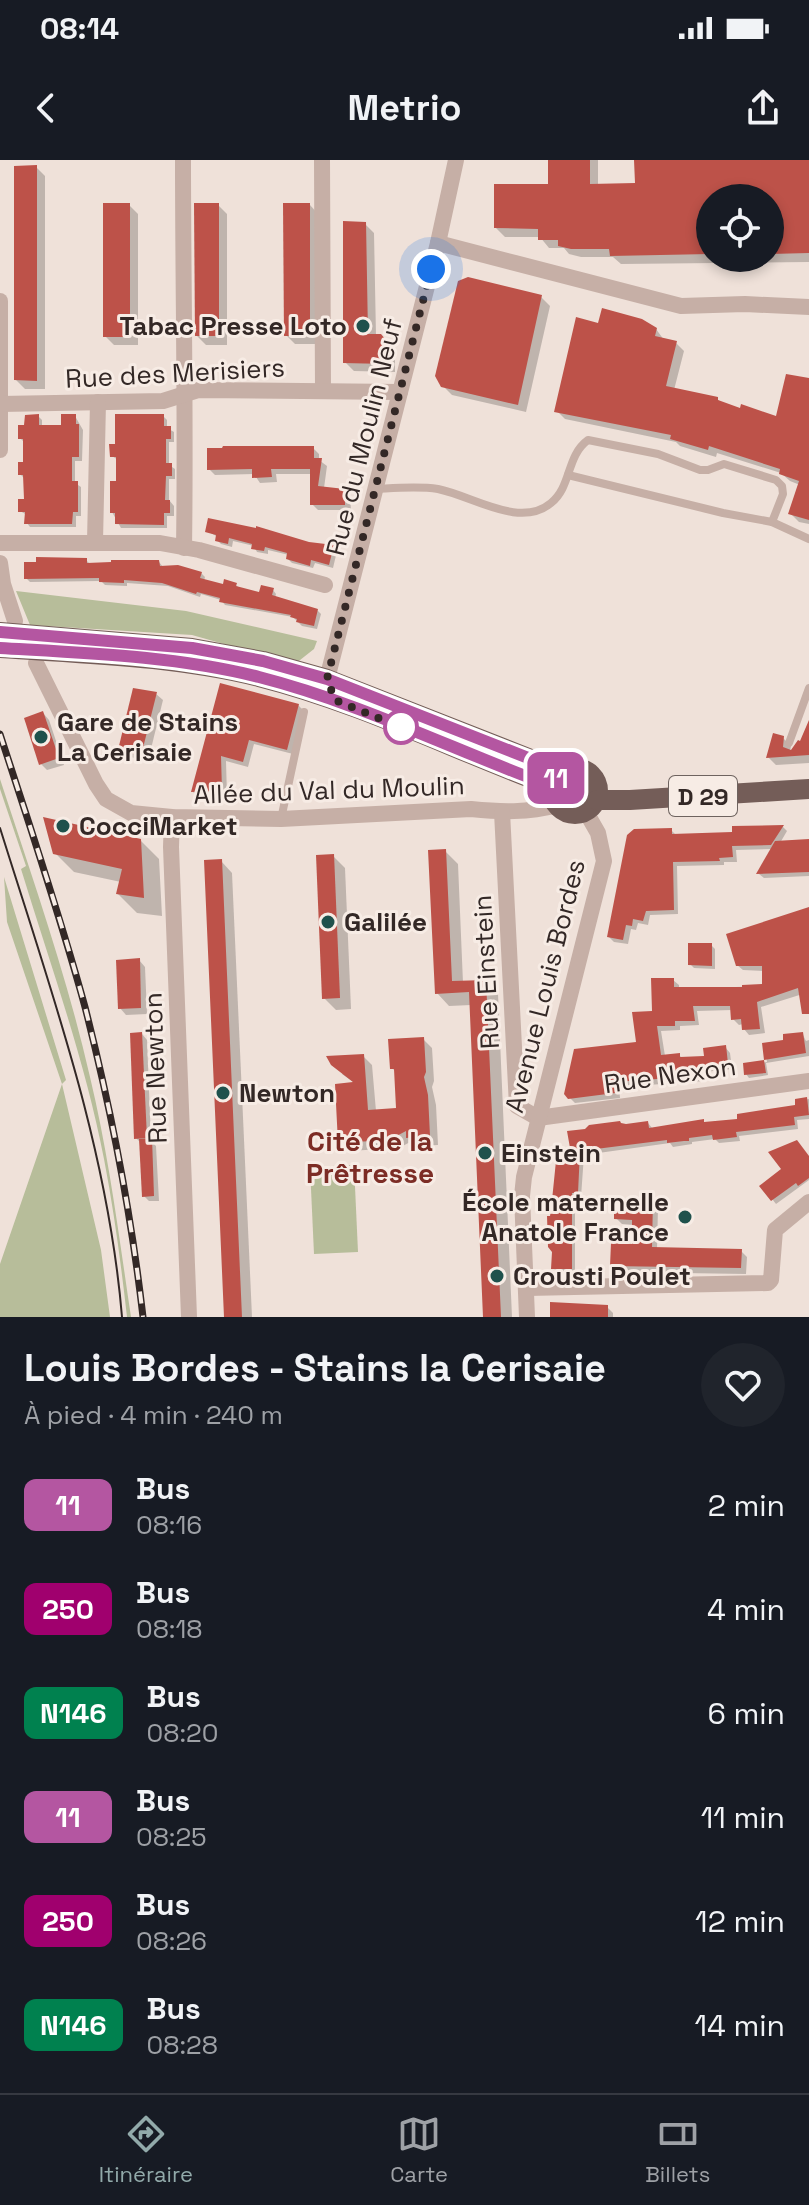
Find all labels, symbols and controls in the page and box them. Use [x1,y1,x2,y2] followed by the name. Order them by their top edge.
[40,9,119,48] text: 08:14
[347,85,462,131] text: Metrio
[24,86,68,130] icon: back
[741,86,785,130] icon: share
[696,184,784,272] map controls
[696,184,784,272] button: locate
[411,249,451,289] your location
[119,309,347,343] place label: Tabac Presse Loto
[318,315,410,559] street label: Rue du Moulin Neuf
[354,317,372,335] marker: Tabac Presse Loto
[64,350,286,396] street label: Rue des Merisiers
[57,705,238,769] place label: Gare de Stains La Cerisaie
[384,710,418,744] unlabelled marker
[32,728,50,746] marker: Gare de Stains La Cerisaie
[520,752,592,804] line badge: 11
[543,760,569,796] text: 11
[193,768,465,812] street label: Allée du Val du Moulin
[669,776,737,816] road number: D 29
[79,809,238,843] place label: CocciMarket
[54,817,72,835] marker: CocciMarket
[497,856,593,1116] street label: Avenue Louis Bordes
[465,894,507,1050] street label: Rue Einstein
[344,905,427,939] place label: Galilée
[319,913,337,931] marker: Galilée
[135,992,175,1144] street label: Rue Newton
[602,1049,738,1101] street label: Rue Nexon
[239,1076,335,1110] place label: Newton
[214,1084,232,1102] marker: Newton
[306,1123,434,1191] district label: Cité de la Prêtresse
[501,1136,601,1170] place label: Einstein
[476,1144,494,1162] marker: Einstein
[462,1185,669,1249] place label: École maternelle Anatole France
[676,1208,694,1226] marker: École maternelle Anatole France
[513,1259,691,1293] place label: Crousti Poulet
[488,1267,506,1285] marker: Crousti Poulet
[701,1343,785,1427] button: heart
[24,1344,606,1392] text: Louis Bordes - Stains la Cerisaie
[24,1398,283,1432] text: À pied · 4 min · 240 m
[136,1469,190,1508] text: Bus
[708,1486,785,1525] text: 2 min
[55,1487,81,1523] text: 11
[136,1508,202,1542] text: 08:16
[136,1573,190,1612] text: Bus
[707,1590,785,1629] text: 4 min
[42,1591,94,1627] text: 250
[136,1612,203,1646] text: 08:18
[147,1677,201,1716] text: Bus
[707,1694,785,1733] text: 6 min
[40,1695,107,1731] text: N146
[147,1716,218,1750] text: 08:20
[136,1781,190,1820] text: Bus
[701,1798,785,1837] text: 11 min
[55,1799,81,1835] text: 11
[136,1820,207,1854] text: 08:25
[136,1885,190,1924] text: Bus
[695,1902,785,1941] text: 12 min
[42,1903,94,1939] text: 250
[136,1924,207,1958] text: 08:26
[147,1989,201,2028] text: Bus
[694,2006,785,2045] text: 14 min
[40,2007,107,2043] text: N146
[147,2028,218,2062] text: 08:28
[99,2112,193,2188] tab: Itinéraire
[390,2112,448,2188] tab: Carte
[645,2112,710,2188] tab: Billets

